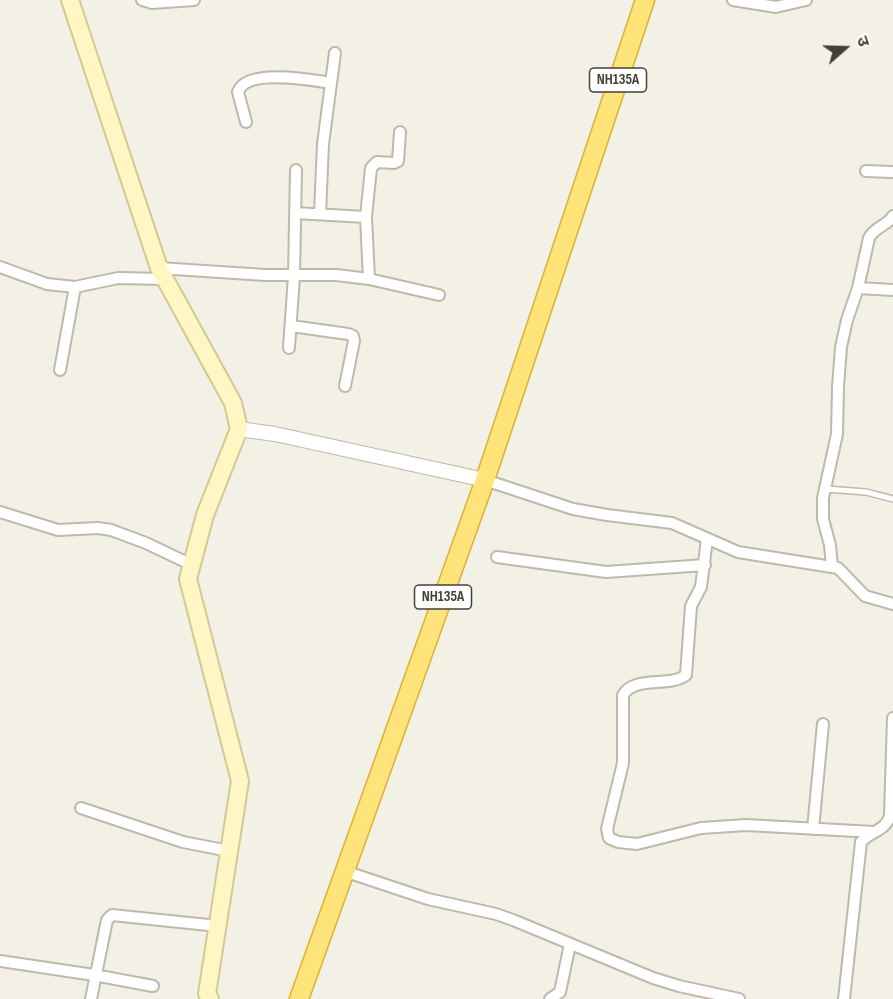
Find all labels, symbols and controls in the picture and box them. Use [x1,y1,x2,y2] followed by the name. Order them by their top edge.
[815,18,875,78] north arrow
[852,34,873,49] text: उ
[590,68,646,92] road number: NH135A
[414,585,472,609] road number: NH135A

